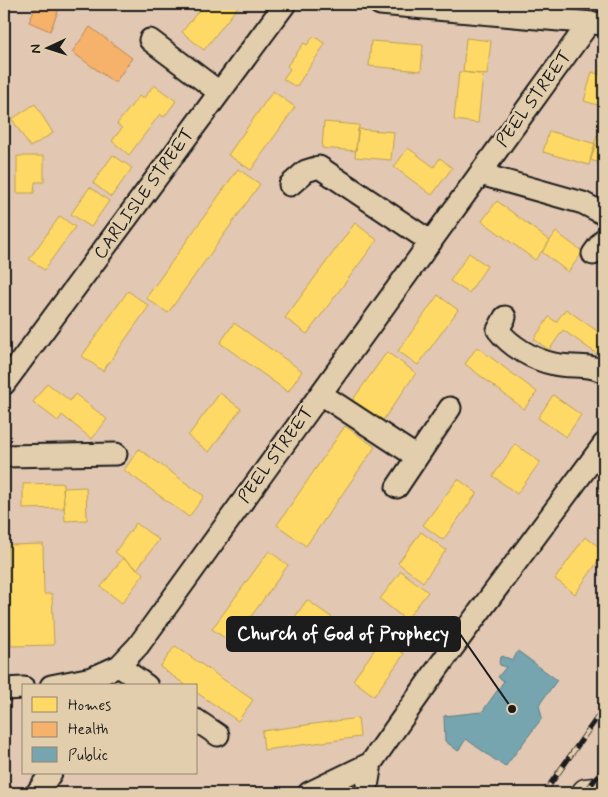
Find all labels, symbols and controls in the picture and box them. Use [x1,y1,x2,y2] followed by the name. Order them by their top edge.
[22,22,72,72] north arrow
[27,44,45,54] text: N
[491,46,577,152] street label: PEEL STREET
[88,124,200,264] street label: CARLISLE STREET
[233,402,319,508] street label: PEEL STREET
[227,617,460,651] callout: Church of God of Prophecy
[237,622,449,648] text: Church of God of Prophecy
[22,684,198,774] legend
[68,696,111,716] text: Homes
[68,720,109,740] text: Health
[68,746,108,766] text: Public

